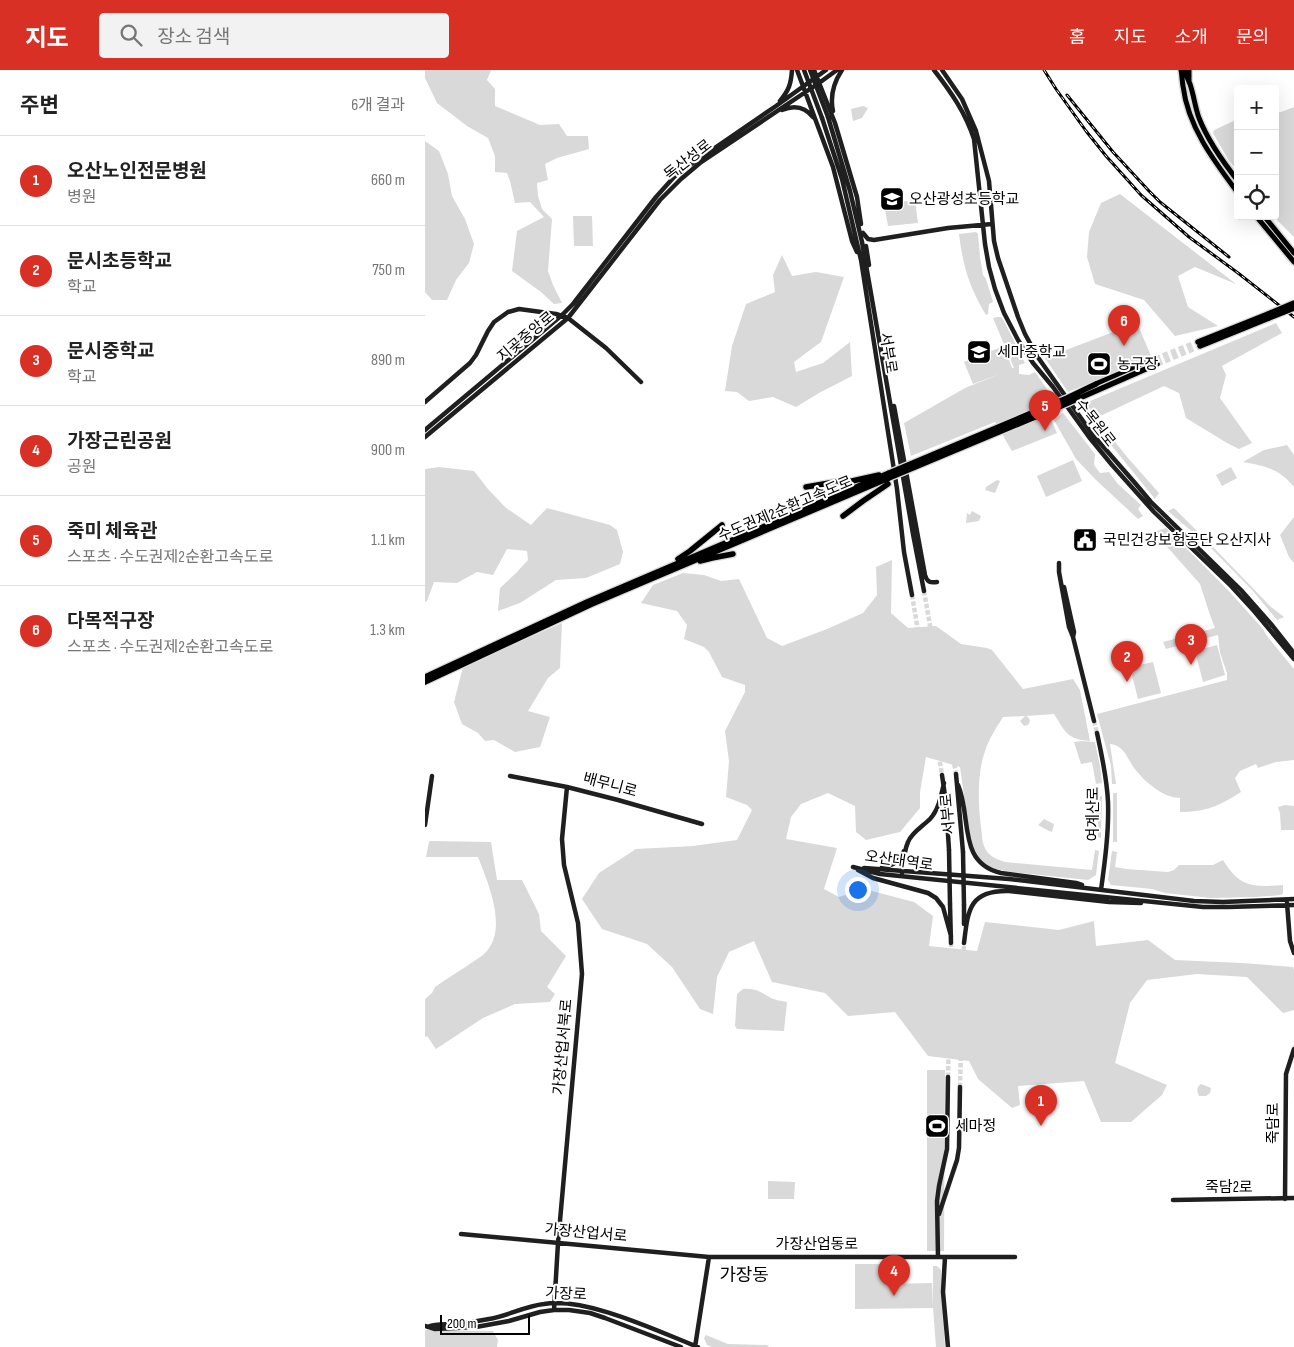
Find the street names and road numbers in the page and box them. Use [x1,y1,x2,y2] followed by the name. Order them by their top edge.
[660,136,716,184] street label: 독산성로
[493,308,559,366] street label: 지곶중앙로
[875,331,901,375] street label: 서부로
[1071,395,1119,451] street label: 수목원로
[715,472,855,546] street label: 수도권제2순환고속도로
[581,769,639,801] street label: 배무니로
[1084,786,1103,842] street label: 여계산로
[937,793,959,835] street label: 서부로
[864,847,934,875] street label: 오산대역로
[549,998,577,1096] street label: 가장산업서북로
[1264,1102,1283,1144] street label: 죽담로
[1205,1178,1253,1197] street label: 죽담2로
[544,1220,628,1246] street label: 가장산업서로
[776,1235,858,1254] street label: 가장산업동로
[545,1283,587,1305] street label: 가장로

